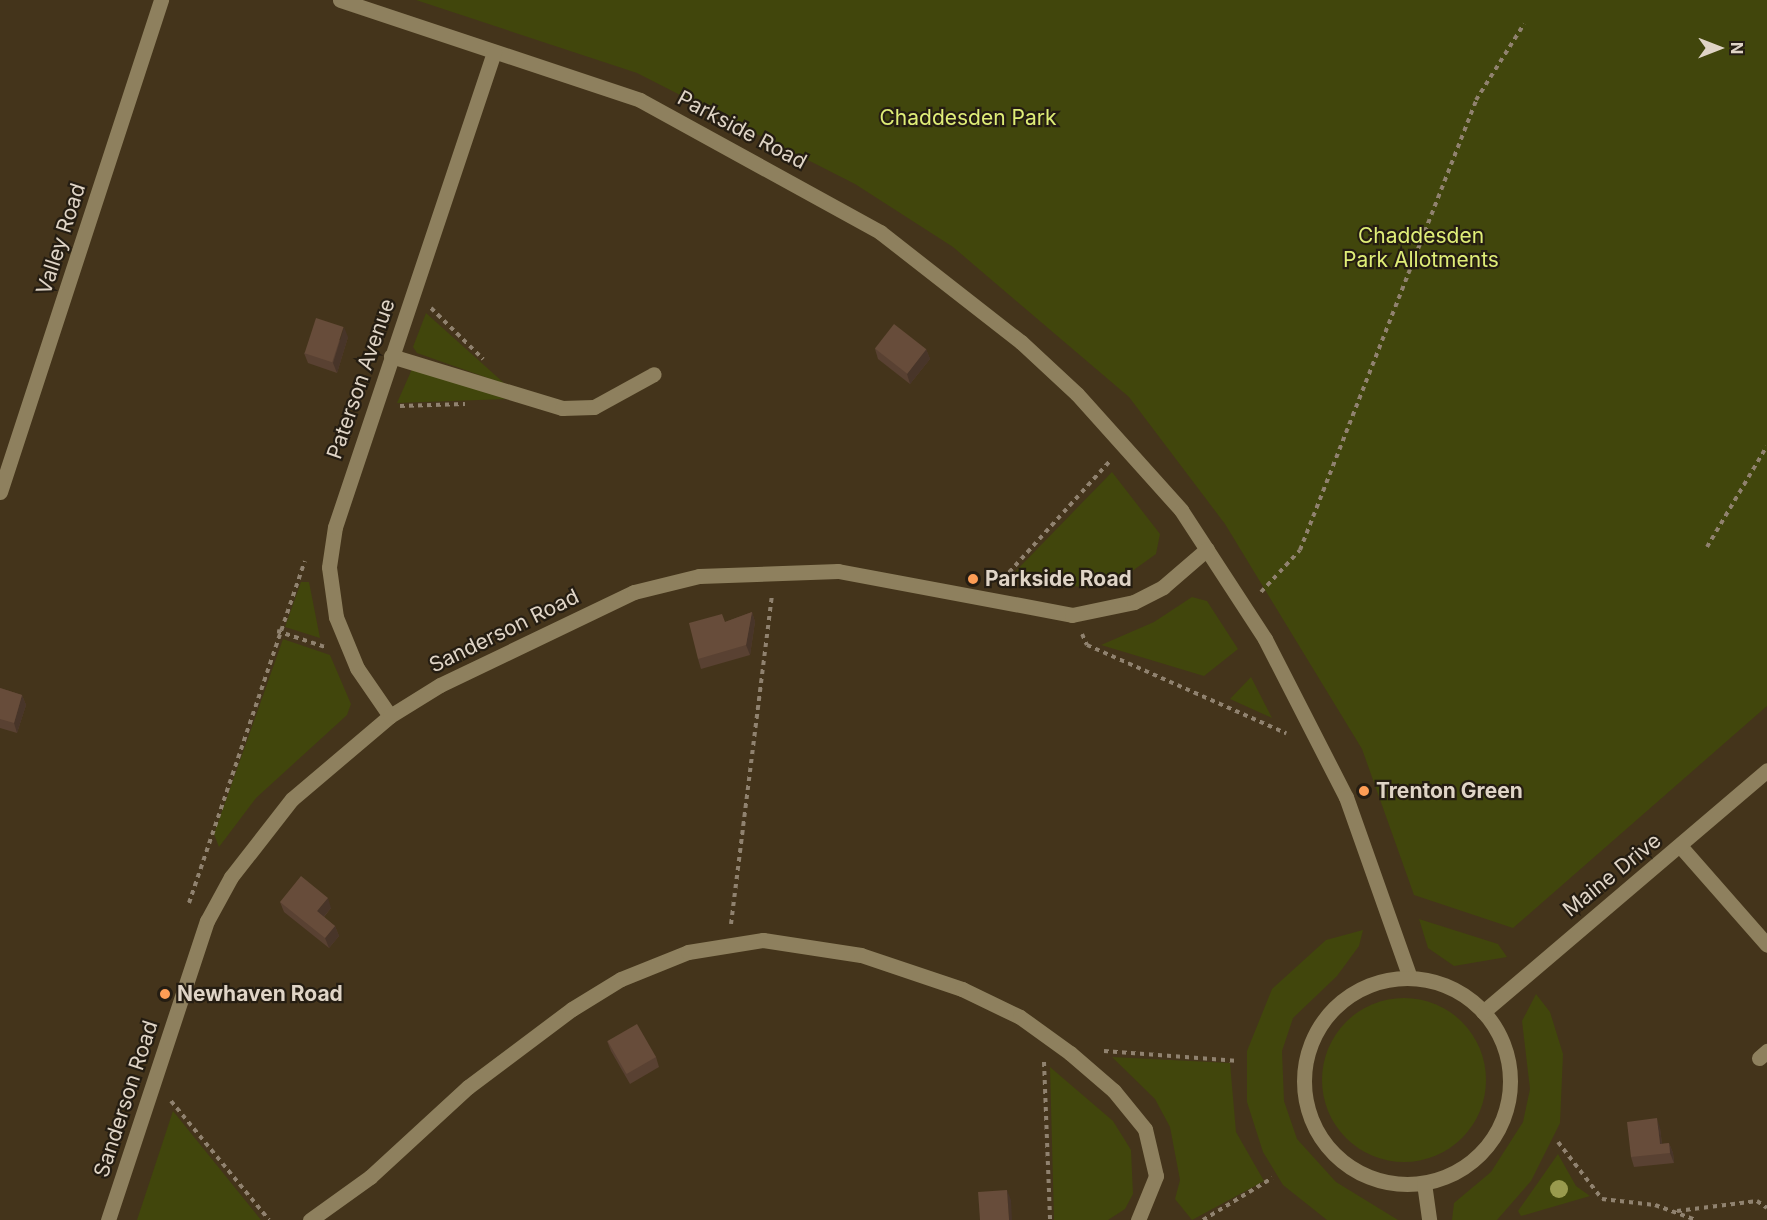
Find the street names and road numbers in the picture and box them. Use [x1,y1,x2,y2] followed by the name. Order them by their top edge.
[673,85,811,175] street label: Parkside Road
[31,180,91,298] street label: Valley Road
[322,296,400,462] street label: Paterson Avenue
[425,584,583,678] street label: Sanderson Road
[1558,828,1666,922] street label: Maine Drive
[89,1017,163,1181] street label: Sanderson Road

